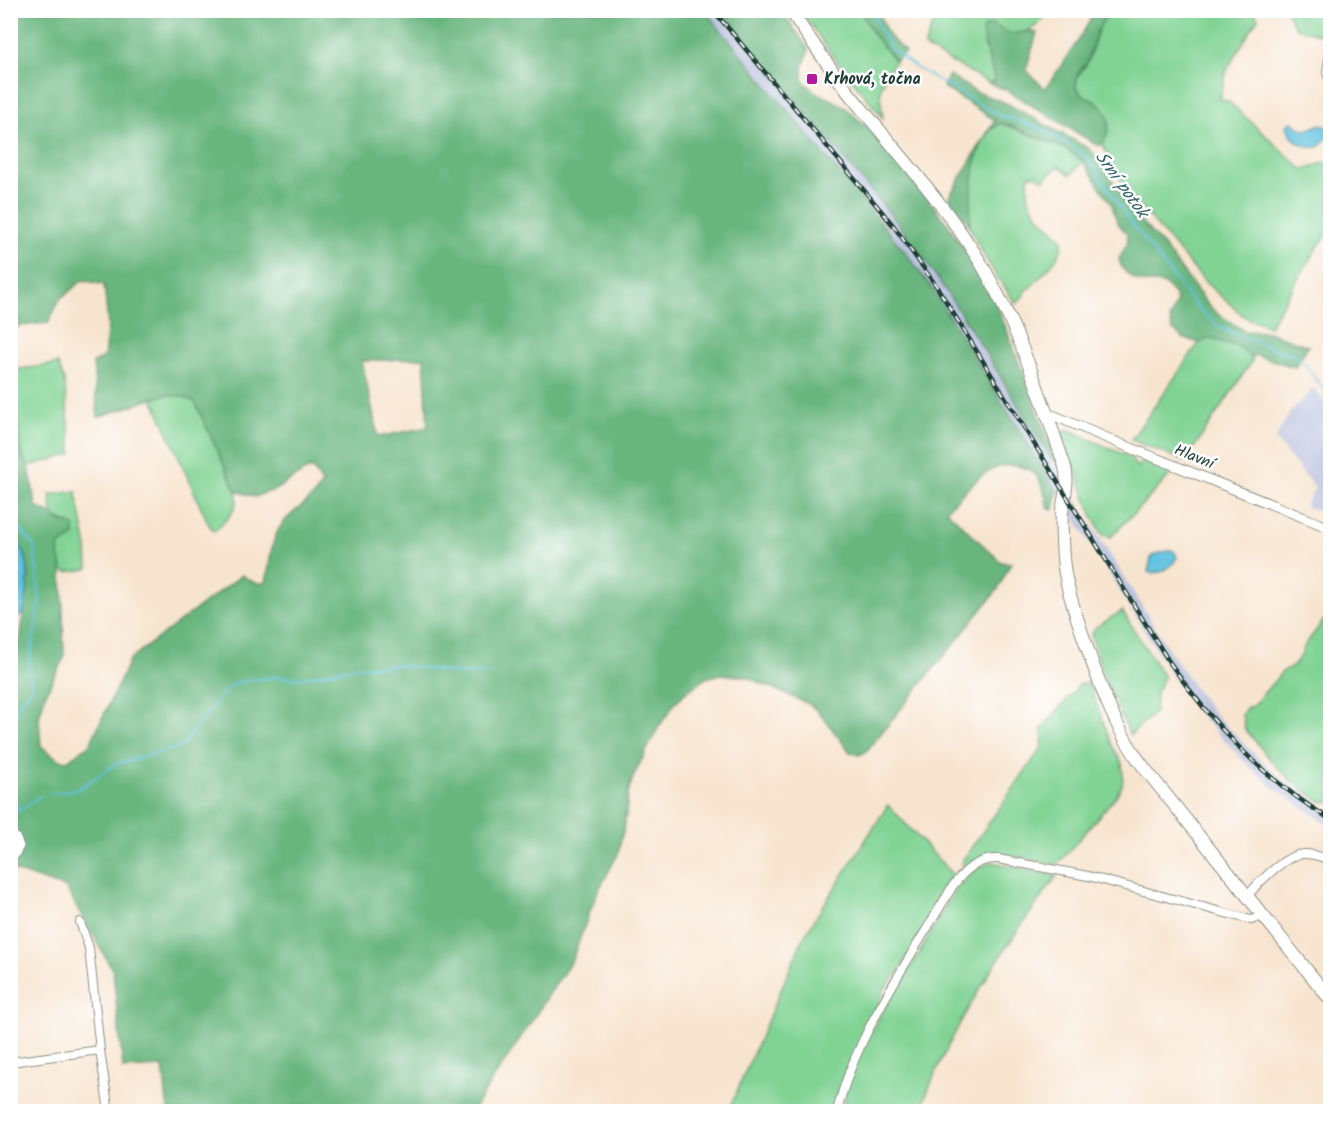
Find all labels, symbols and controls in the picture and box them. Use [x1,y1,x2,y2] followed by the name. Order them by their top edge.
[824,67,921,92] place label: Krhová, točna
[805,72,819,86] marker: Krhová, točna
[1087,145,1157,227] water label: Srní potok
[1170,438,1220,477] street label: Hlavní

